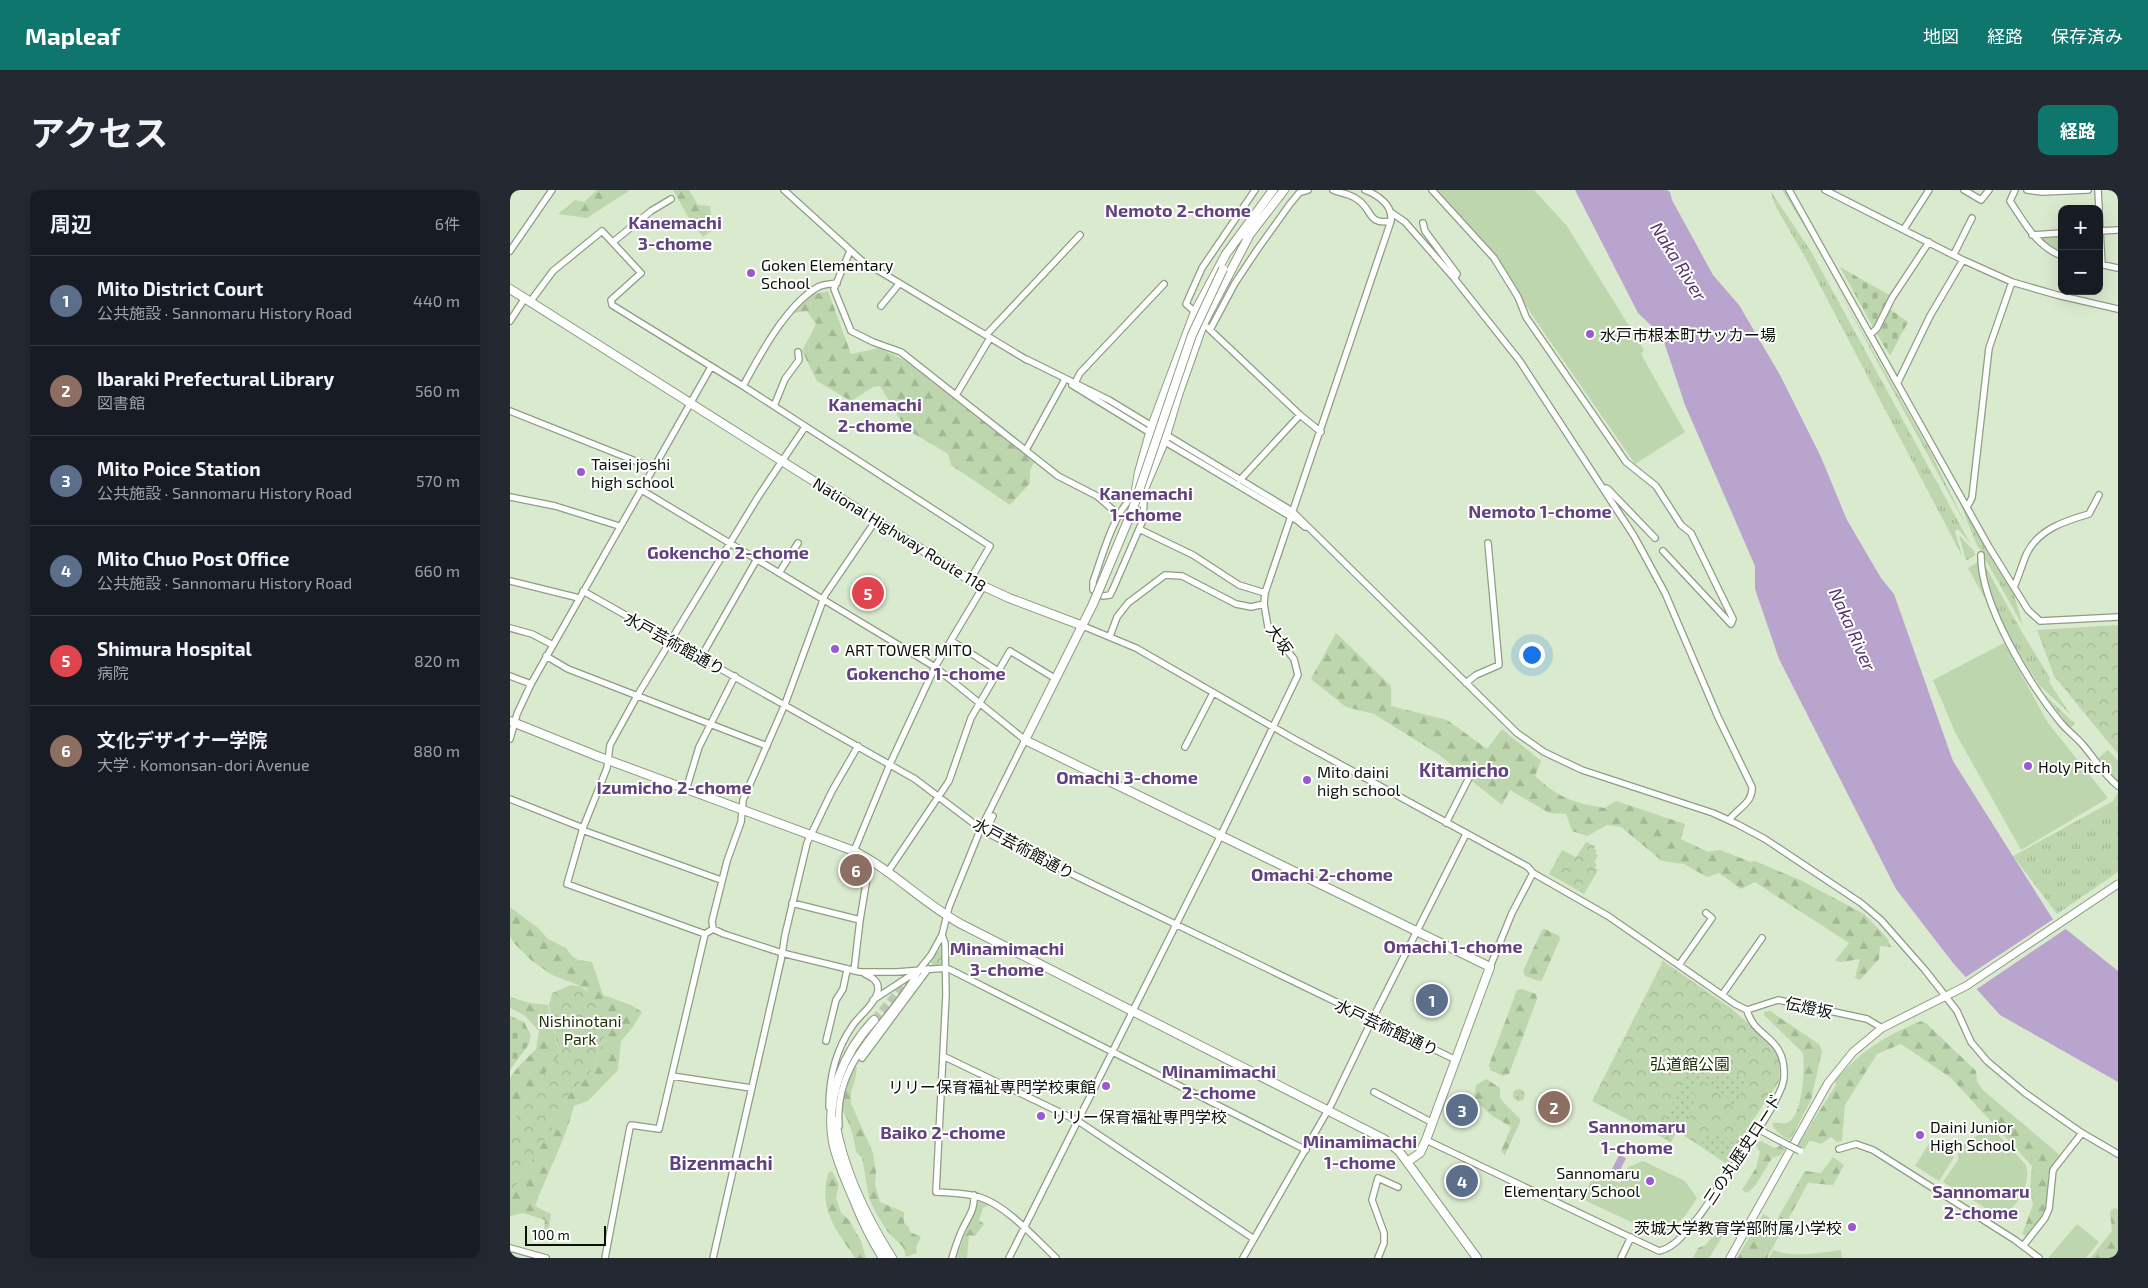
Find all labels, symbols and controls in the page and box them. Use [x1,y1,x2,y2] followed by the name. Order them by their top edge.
[25,21,120,50] text: Mapleaf
[1923,25,1959,47] text: 地図
[1987,25,2023,47] text: 経路
[2051,25,2123,47] text: 保存済み
[2038,105,2118,155] button: 経路
[30,111,168,153] text: アクセス
[1105,199,1251,221] district label: Nemoto 2-chome
[2058,205,2103,295] map controls
[2058,205,2103,250] button: +
[50,211,92,236] text: 周辺
[628,211,722,254] district label: Kanemachi 3-chome
[435,214,460,233] text: 6件
[1646,218,1712,305] water label: Naka River
[2058,250,2103,295] button: −
[761,255,894,292] place label: Goken Elementary School
[745,267,757,279] marker: Goken Elementary School
[97,277,263,300] text: Mito District Court
[63,291,69,310] text: 1
[413,291,460,310] text: 440 m
[97,303,352,322] text: 公共施設 · Sannomaru History Road
[1600,325,1776,344] place label: 水戸市根本町サッカー場
[1584,328,1596,340] marker: 水戸市根本町サッカー場
[97,367,334,390] text: Ibaraki Prefectural Library
[61,381,71,400] text: 2
[415,381,460,400] text: 560 m
[97,393,145,412] text: 図書館
[828,393,922,436] district label: Kanemachi 2-chome
[591,454,674,491] place label: Taisei joshi high school
[97,457,261,480] text: Mito Poice Station
[575,466,587,478] marker: Taisei joshi high school
[61,471,71,490] text: 3
[416,471,460,490] text: 570 m
[810,473,990,595] street label: National Highway Route 118
[1099,482,1193,525] district label: Kanemachi 1-chome
[97,483,352,502] text: 公共施設 · Sannomaru History Road
[1468,500,1612,522] district label: Nemoto 1-chome
[647,541,809,563] district label: Gokencho 2-chome
[97,547,289,570] text: Mito Chuo Post Office
[61,561,71,580] text: 4
[414,561,460,580] text: 660 m
[97,573,352,592] text: 公共施設 · Sannomaru History Road
[852,574,884,612] pin: 5
[1825,584,1881,675] water label: Naka River
[621,608,729,678] street label: 水戸芸術館通り
[1263,620,1297,658] street label: 大坂
[97,637,252,660] text: Shimura Hospital
[845,640,972,659] place label: ART TOWER MITO
[1519,642,1545,668] your location
[829,643,841,655] marker: ART TOWER MITO
[62,651,70,670] text: 5
[414,651,460,670] text: 820 m
[846,662,1006,684] district label: Gokencho 1-chome
[97,663,129,682] text: 病院
[97,728,268,751] text: 文化デザイナー学院
[61,741,71,760] text: 6
[413,741,460,760] text: 880 m
[97,755,309,774] text: 大学 · Komonsan-dori Avenue
[2038,757,2110,776] place label: Holy Pitch
[1419,758,1509,781] district label: Kitamicho
[2022,760,2034,772] marker: Holy Pitch
[1317,762,1400,799] place label: Mito daini high school
[1056,766,1198,788] district label: Omachi 3-chome
[1301,774,1313,786] marker: Mito daini high school
[596,776,752,798] district label: Izumicho 2-chome
[970,813,1078,883] street label: 水戸芸術館通り
[840,851,872,889] pin: 6
[1251,863,1393,885] district label: Omachi 2-chome
[1383,935,1523,957] district label: Omachi 1-chome
[950,937,1064,980] district label: Minamimachi 3-chome
[1416,981,1448,1019] pin: 1
[1784,993,1834,1021] street label: 伝燈坂
[1332,995,1442,1059] street label: 水戸芸術館通り
[538,1011,622,1048] park label: Nishinotani Park
[1650,1054,1730,1073] park label: 弘道館公園
[1162,1060,1276,1103] district label: Minamimachi 2-chome
[888,1077,1096,1096] place label: リリー保育福祉専門学校東館
[1100,1080,1112,1092] marker: リリー保育福祉専門学校東館
[1538,1088,1570,1126] pin: 2
[1699,1090,1785,1208] street label: 三の丸歴史ロード
[1446,1091,1478,1129] pin: 3
[1051,1107,1227,1126] place label: リリー保育福祉専門学校
[1035,1110,1047,1122] marker: リリー保育福祉専門学校
[1588,1115,1686,1158] district label: Sannomaru 1-chome
[1930,1117,2016,1154] place label: Daini Junior High School
[880,1121,1006,1143] district label: Baiko 2-chome
[1914,1129,1926,1141] marker: Daini Junior High School
[1303,1130,1417,1173] district label: Minamimachi 1-chome
[669,1151,773,1174] district label: Bizenmachi
[1446,1162,1478,1200] pin: 4
[1504,1163,1640,1200] place label: Sannomaru Elementary School
[1644,1175,1656,1187] marker: Sannomaru Elementary School
[1932,1180,2030,1223] district label: Sannomaru 2-chome
[1634,1218,1842,1237] place label: 茨城大学教育学部附属小学校
[1846,1221,1858,1233] marker: 茨城大学教育学部附属小学校
[525,1223,606,1246] scale bar
[532,1226,570,1243] text: 100 m

